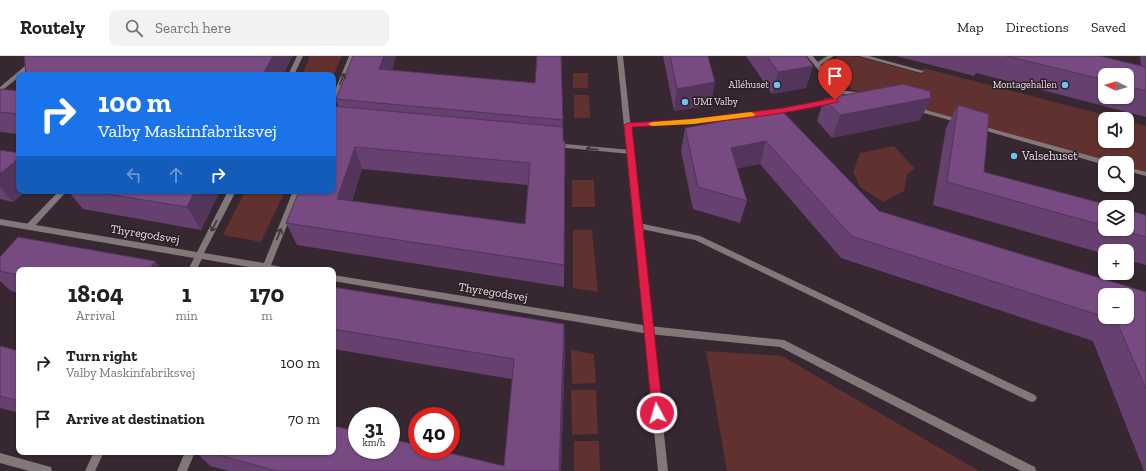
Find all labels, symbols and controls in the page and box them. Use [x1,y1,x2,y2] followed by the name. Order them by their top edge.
[109,10,389,46] search box
[20,16,85,39] text: Routely
[123,17,145,39] icon: search
[155,19,231,37] text: Search here
[957,19,984,36] text: Map
[1006,19,1069,36] text: Directions
[1091,19,1126,36] text: Saved
[818,59,852,100] pin
[824,65,846,87] icon: arrive
[1098,68,1134,104] north arrow
[1098,68,1134,324] map controls
[339,74,347,86] one-way arrow
[729,79,769,91] place label: Alléhuset
[993,79,1057,91] place label: Montagehallen
[772,80,782,90] marker: Alléhuset
[1060,80,1070,90] marker: Montagehallen
[98,86,171,119] text: 100 m
[32,88,84,140] icon: right
[693,96,739,108] place label: UMI Valby
[680,97,690,107] marker: UMI Valby
[1098,112,1134,148] button: sound
[98,120,277,142] text: Valby Maskinfabriksvej
[586,145,599,152] one-way arrow
[1021,149,1078,163] place label: Valsehuset
[1009,151,1019,161] marker: Valsehuset
[1098,156,1134,192] button: search
[123,164,145,186] icon: left
[165,164,187,186] icon: ahead
[207,164,229,186] icon: right
[1098,200,1134,236] button: layers
[210,220,217,232] one-way arrow
[109,222,181,247] street label: Thyregodsvej
[276,228,284,240] one-way arrow
[1098,244,1134,280] button: +
[68,279,124,308] text: 18:04
[182,279,191,308] text: 1
[249,279,284,308] text: 170
[457,280,529,305] street label: Thyregodsvej
[1098,288,1134,324] button: −
[76,308,115,323] text: Arrival
[175,308,198,323] text: min
[261,308,272,323] text: m
[66,347,137,365] text: Turn right
[32,352,54,374] icon: right
[281,354,320,372] text: 100 m
[66,365,195,380] text: Valby Maskinfabriksvej
[636,392,678,434] position arrow
[408,407,460,459] speed limit sign: 40
[32,408,54,430] icon: arrive
[66,410,205,428] text: Arrive at destination
[288,410,320,428] text: 70 m
[365,416,383,440] text: 31
[363,437,385,449] text: km/h

